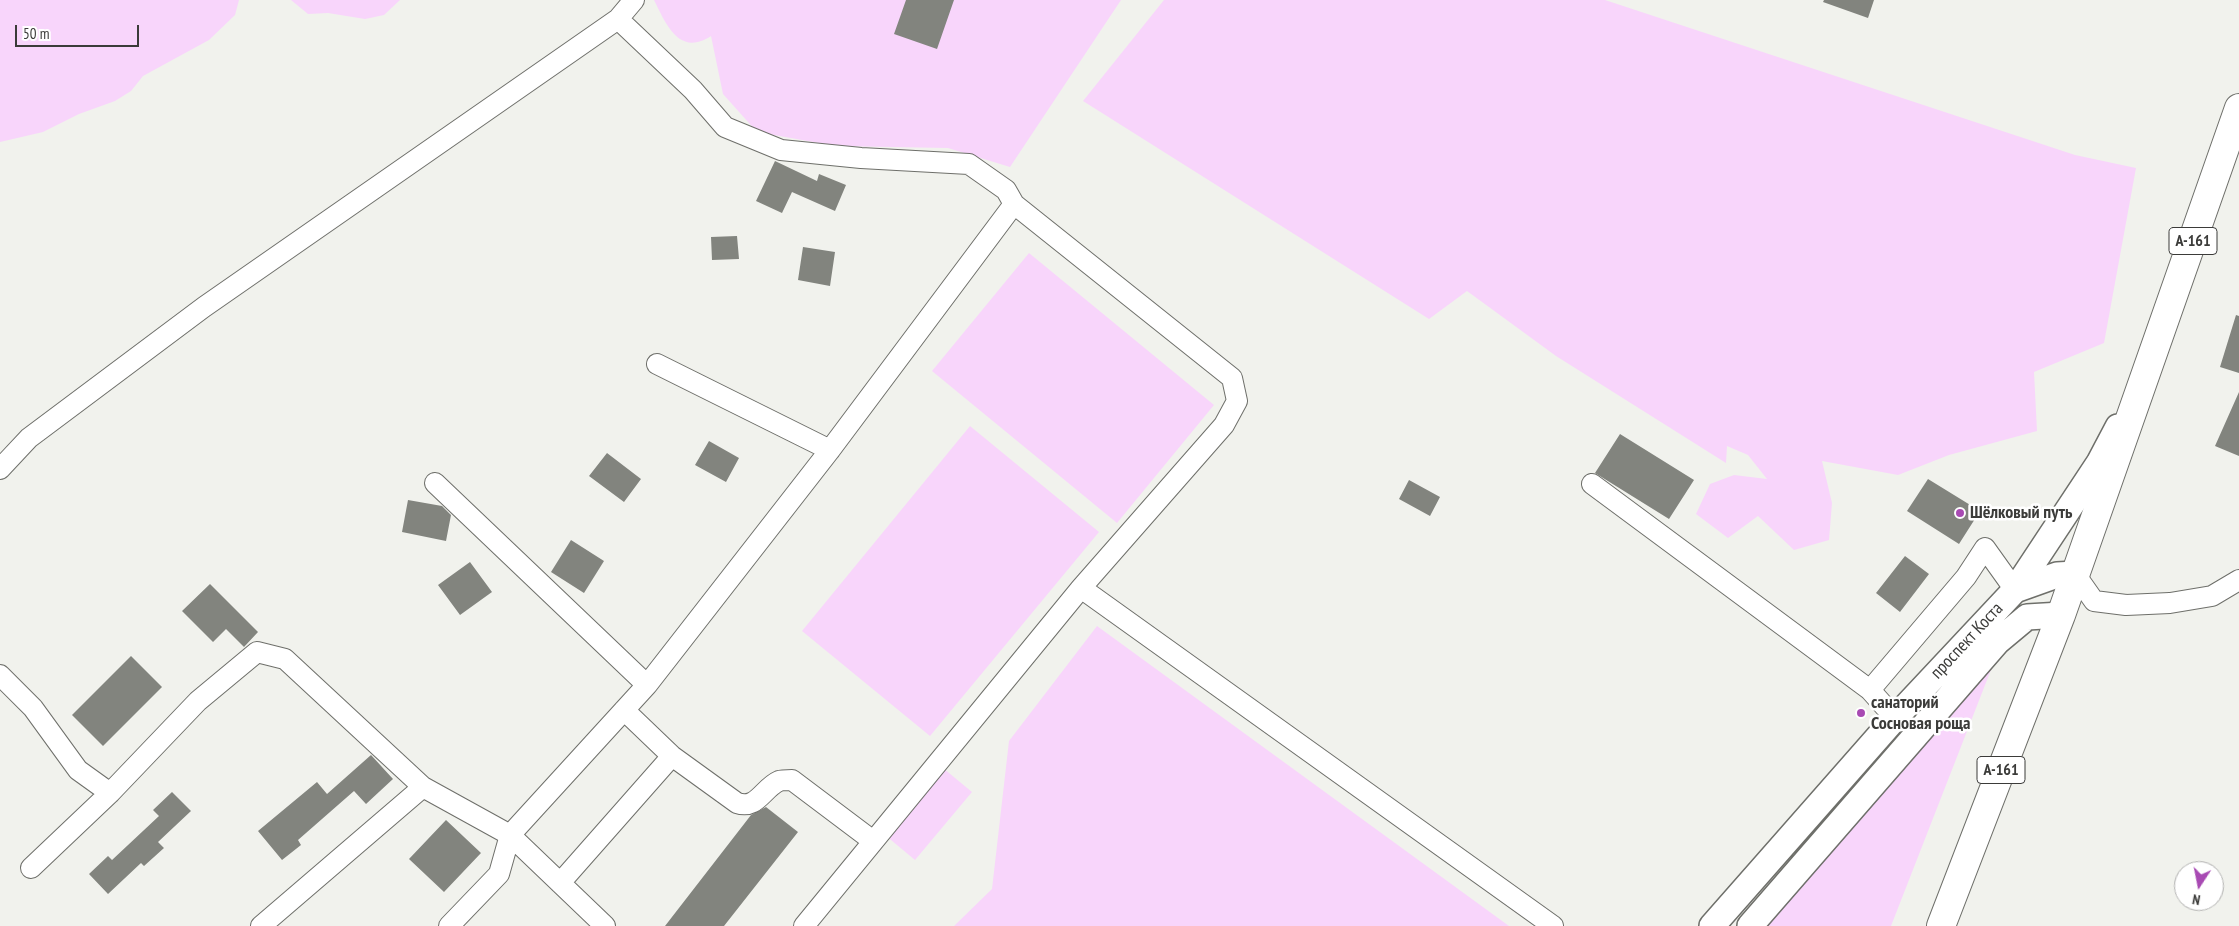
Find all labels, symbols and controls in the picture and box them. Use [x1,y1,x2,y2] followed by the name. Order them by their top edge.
[18,15,141,47] scale bar
[23,24,49,43] text: 50 m
[2169,228,2217,255] road number: А-161
[1970,502,2072,524] place label: Шёлковый путь
[1954,507,1966,519] marker: Шёлковый путь
[1926,598,2008,684] street label: проспект Коста
[1871,692,1970,734] place label: санаторий Сосновая роща
[1855,707,1867,719] marker: санаторий Сосновая роща
[1977,756,2025,784] road number: А-161
[2174,861,2224,911] north arrow
[2191,890,2202,909] text: N

